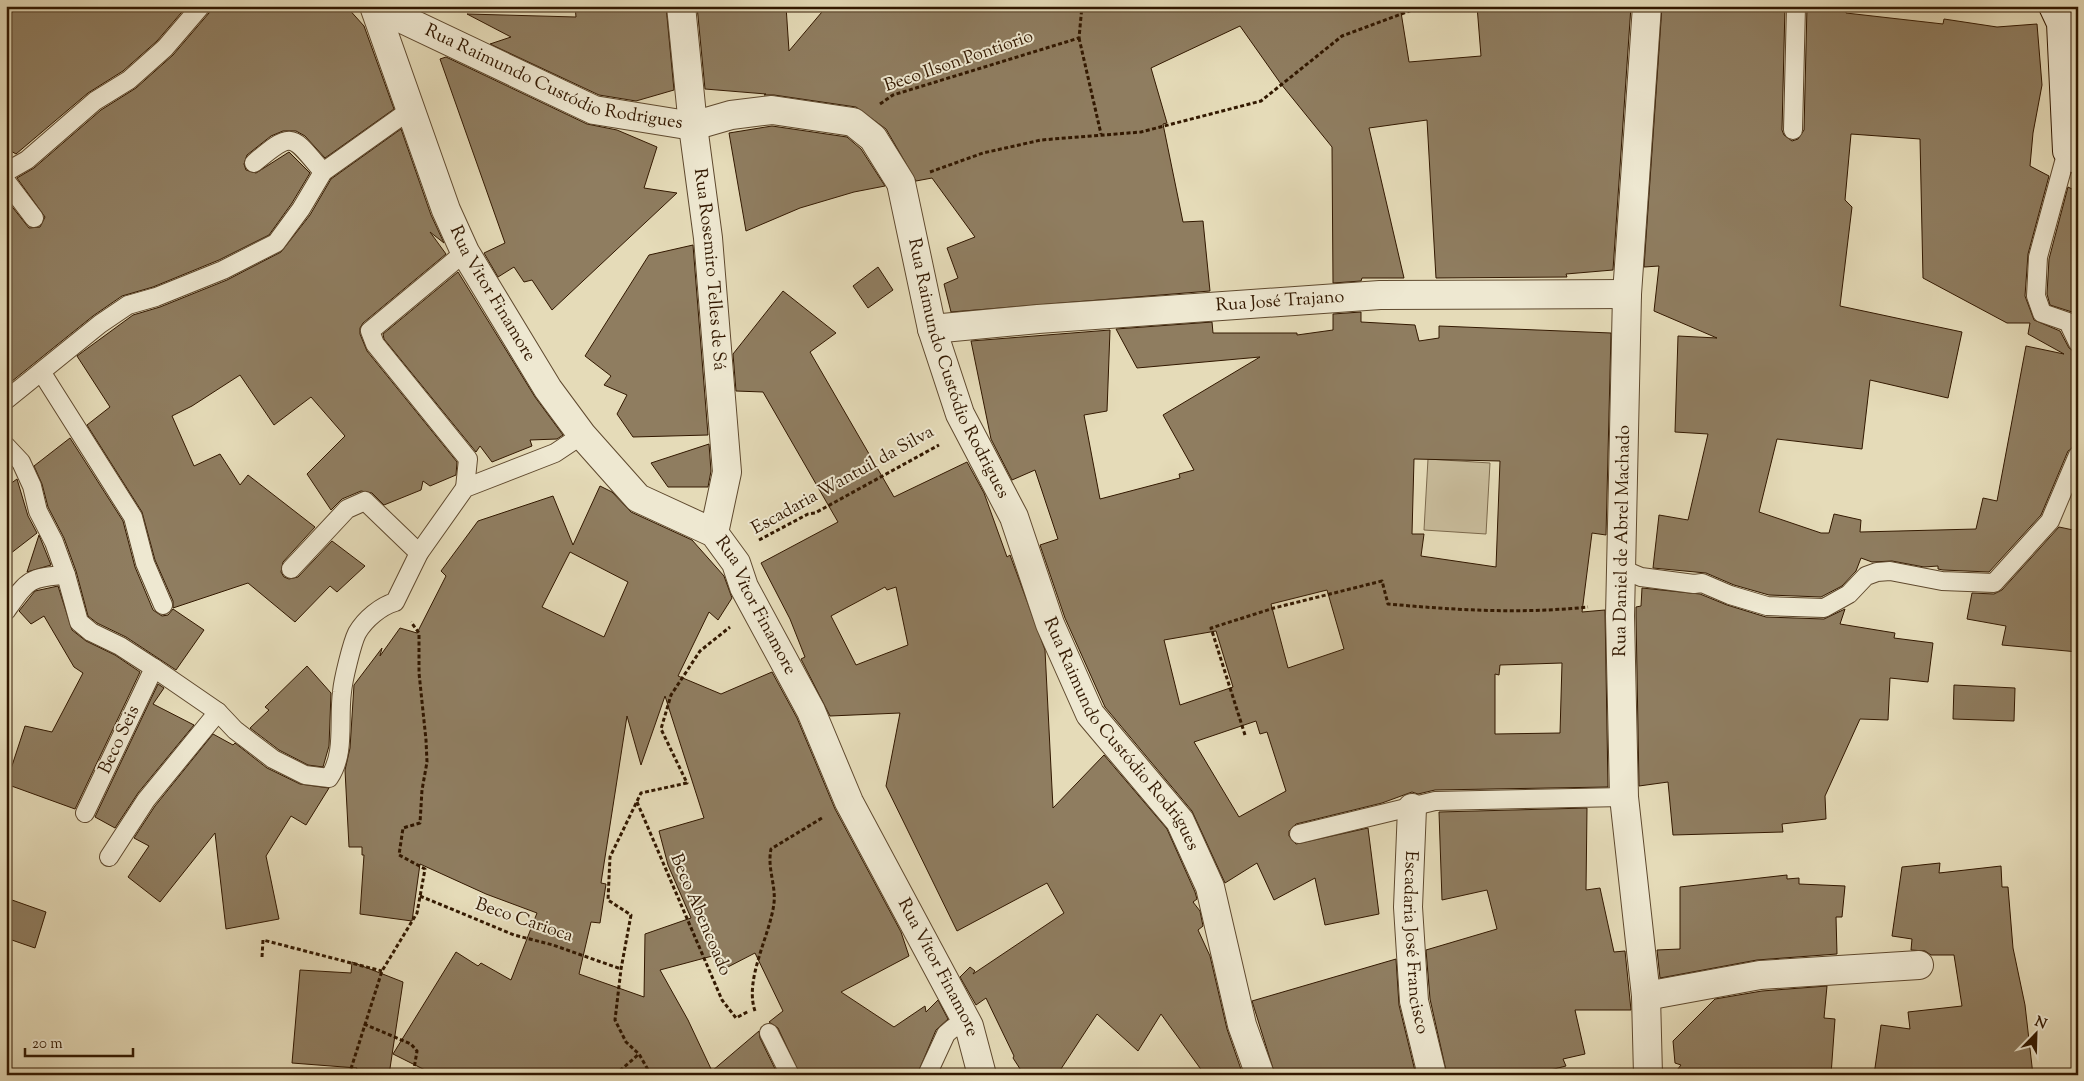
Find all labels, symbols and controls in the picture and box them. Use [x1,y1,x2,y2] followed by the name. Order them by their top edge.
[420,18,684,137] street label: Rua Raimundo Custódio Rodrigues
[881,24,1037,100] street label: Beco Ilson Pontiorio
[686,167,732,371] street label: Rua Rosemiro Telles de Sá
[442,222,542,367] street label: Rua Vitor Finamore
[900,236,1015,503] street label: Rua Raimundo Custódio Rodrigues
[1215,285,1345,320] street label: Rua José Trajano
[747,420,939,542] street label: Escadaria Wantuil da Silva
[1608,425,1638,657] street label: Rua Daniel de Abrel Machado
[708,531,802,680] street label: Rua Vitor Finamore
[1036,613,1205,855] street label: Rua Raimundo Custódio Rodrigues
[93,701,147,779] street label: Beco Seis
[663,850,738,980] street label: Beco Abencoado
[1395,850,1435,1037] street label: Escadaria José Francisco
[472,892,576,950] street label: Beco Carioca
[890,894,984,1040] street label: Rua Vitor Finamore
[2012,1008,2062,1058] north arrow
[2031,1012,2049,1035] text: N
[25,1026,132,1058] scale bar
[32,1034,63,1055] text: 20 m

